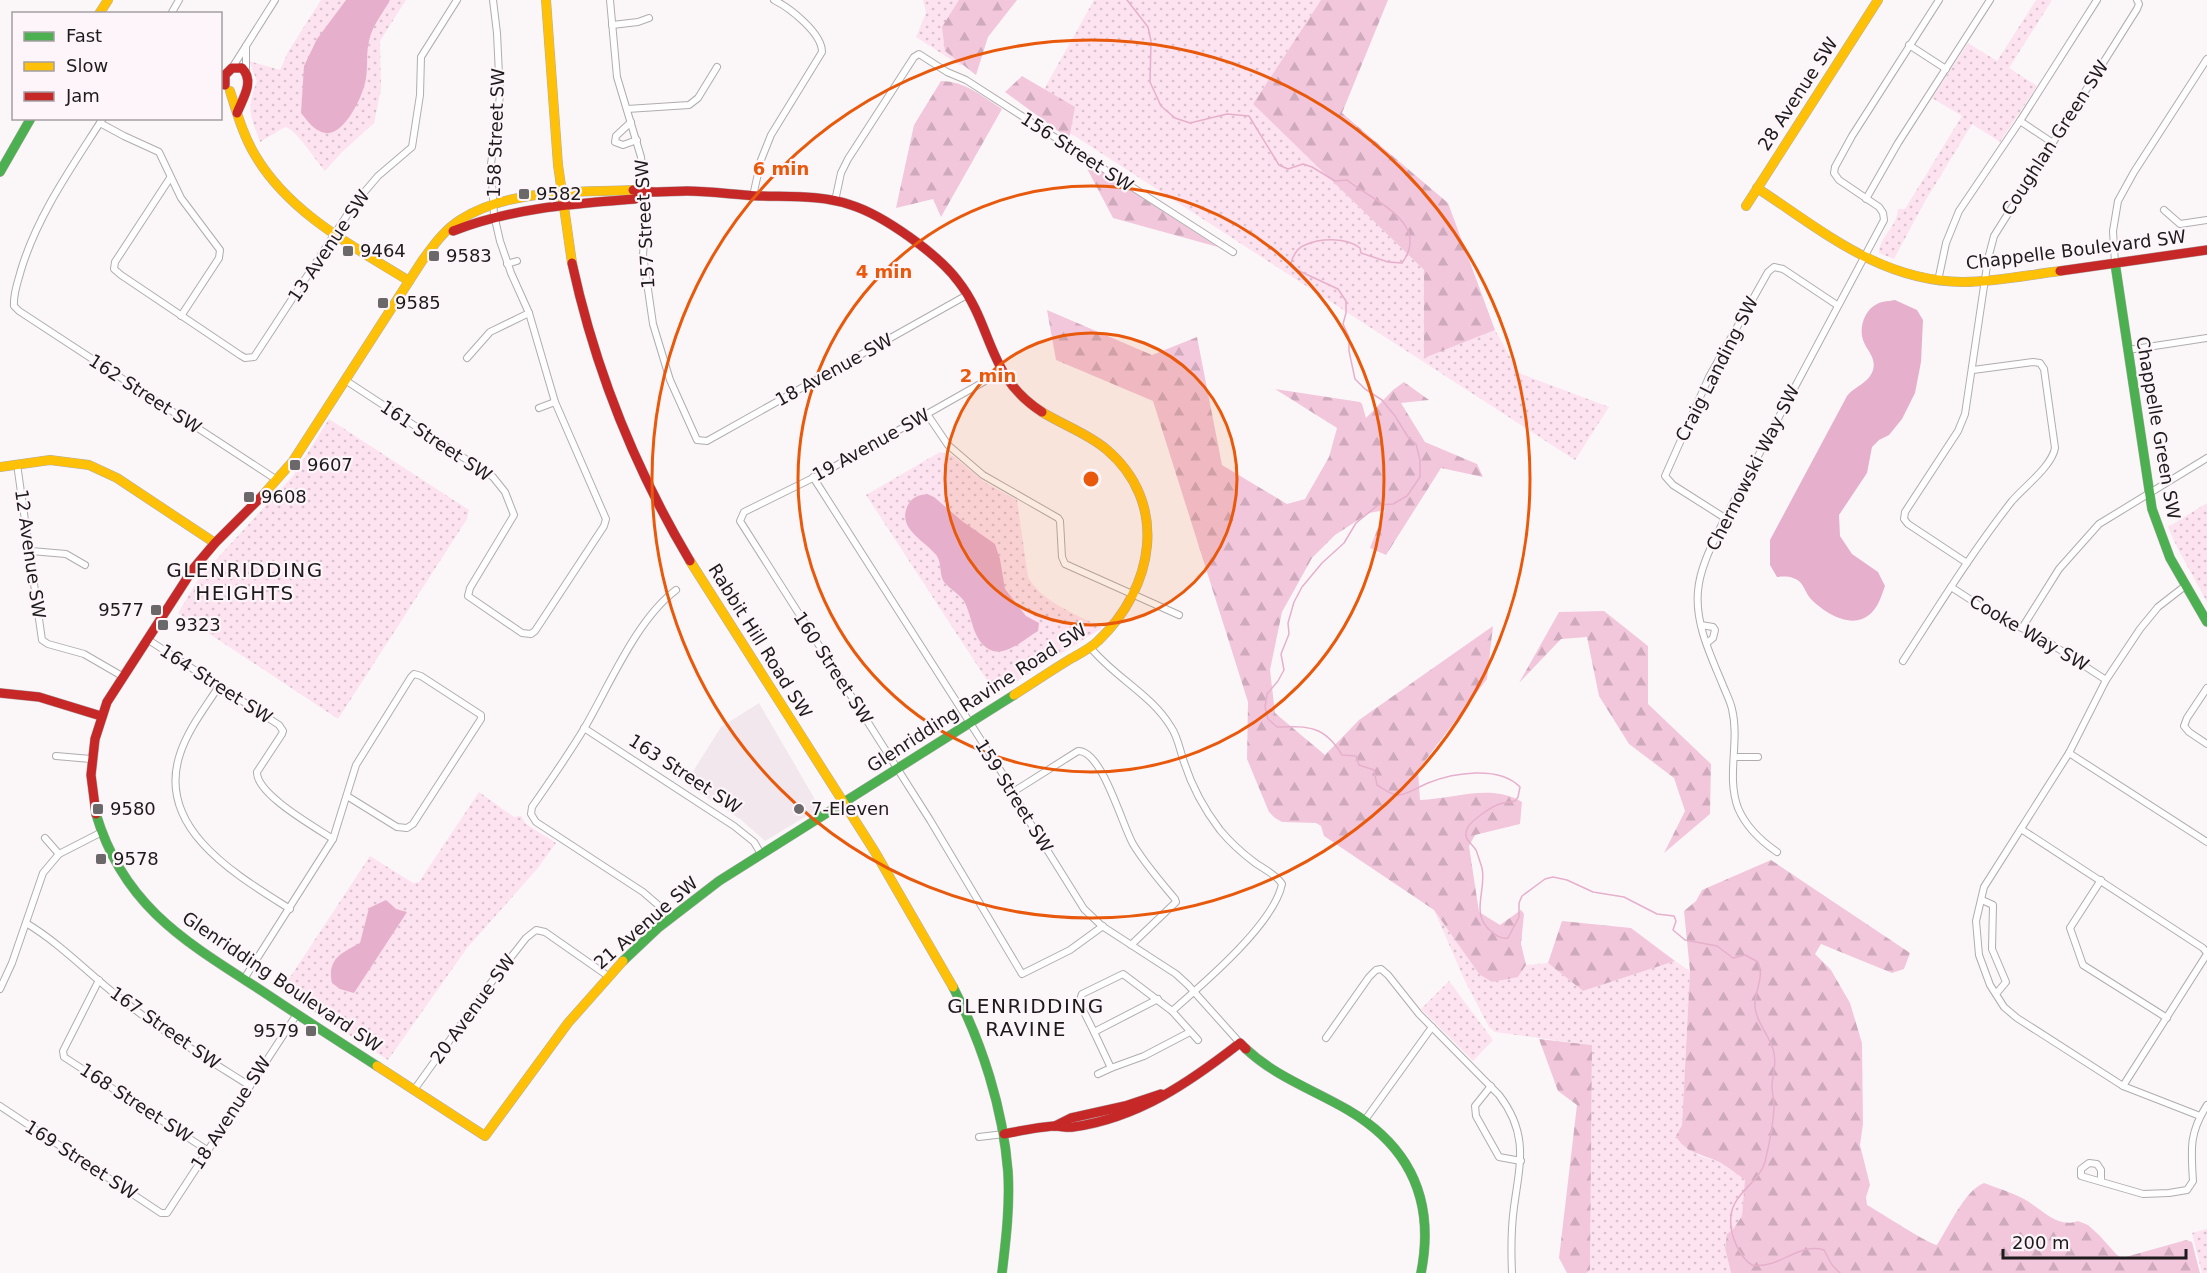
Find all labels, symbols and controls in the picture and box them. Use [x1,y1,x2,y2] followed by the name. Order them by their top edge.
[12,12,222,120] legend
[66,25,102,46] text: Fast
[1753,33,1842,154] street label: 28 Avenue SW
[66,55,108,76] text: Slow
[1997,56,2113,219] street label: Coughlan Green SW
[483,68,508,198] street label: 158 Street SW
[65,85,100,106] text: Jam
[1017,107,1138,196] street label: 156 Street SW
[753,158,809,179] text: 6 min
[631,159,658,289] street label: 157 Street SW
[536,183,582,204] place label: 9582
[283,186,374,306] street label: 13 Avenue SW
[517,187,531,201] marker: 9582
[1965,226,2187,273] street label: Chappelle Boulevard SW
[360,240,406,261] place label: 9464
[341,244,355,258] marker: 9464
[446,245,492,266] place label: 9583
[427,249,441,263] marker: 9583
[856,261,912,282] text: 4 min
[395,292,441,313] place label: 9585
[1671,293,1762,445] street label: Craig Landing SW
[376,296,390,310] marker: 9585
[772,329,896,410] street label: 18 Avenue SW
[2132,335,2185,521] street label: Chappelle Green SW
[85,349,206,438] street label: 162 Street SW
[960,365,1016,386] text: 2 min
[1702,381,1804,554] street label: Chernowski Way SW
[377,396,496,486] street label: 161 Street SW
[809,404,933,485] street label: 19 Avenue SW
[307,454,353,475] place label: 9607
[288,458,302,472] marker: 9607
[1081,469,1101,489] centre of rings
[261,486,307,507] place label: 9608
[11,488,50,620] street label: 12 Avenue SW
[242,490,256,504] marker: 9608
[166,558,324,605] district label: GLENRIDDING HEIGHTS
[704,560,817,722] street label: Rabbit Hill Road SW
[1966,590,2093,675] street label: Cooke Way SW
[98,599,144,620] place label: 9577
[149,603,163,617] marker: 9577
[789,608,878,728] street label: 160 Street SW
[175,614,221,635] place label: 9323
[156,618,170,632] marker: 9323
[863,619,1091,776] street label: Glenridding Ravine Road SW
[156,639,277,728] street label: 164 Street SW
[625,729,746,818] street label: 163 Street SW
[971,735,1058,856] street label: 159 Street SW
[110,798,156,819] place label: 9580
[811,798,890,819] place label: 7-Eleven
[91,802,105,816] marker: 9580
[792,802,806,816] marker: 7-Eleven
[113,848,159,869] place label: 9578
[94,852,108,866] marker: 9578
[590,872,702,973] street label: 21 Avenue SW
[178,907,386,1056] street label: Glenridding Boulevard SW
[426,950,520,1068] street label: 20 Avenue SW
[106,982,225,1074] street label: 167 Street SW
[947,994,1105,1041] district label: GLENRIDDING RAVINE
[253,1020,299,1041] place label: 9579
[304,1024,318,1038] marker: 9579
[186,1052,275,1173] street label: 18 Avenue SW
[76,1058,197,1147] street label: 168 Street SW
[21,1115,142,1204] street label: 169 Street SW
[2003,1222,2186,1260] scale bar
[2012,1232,2070,1253] text: 200 m

